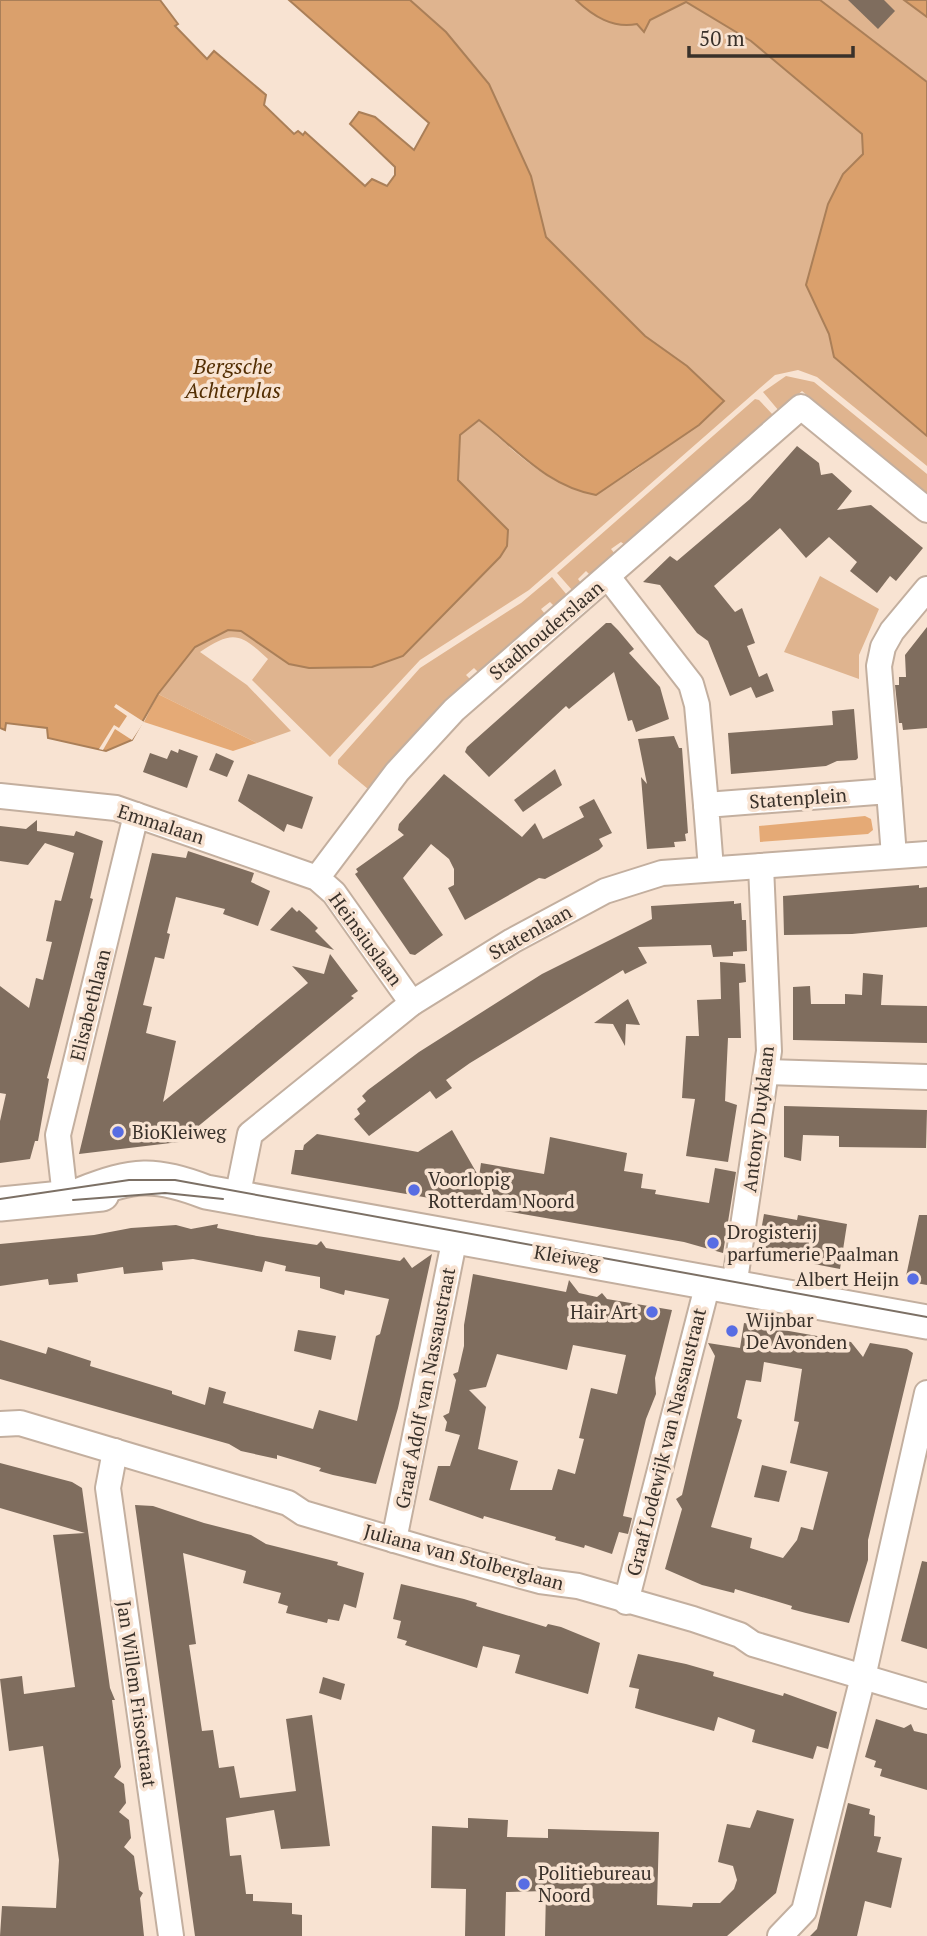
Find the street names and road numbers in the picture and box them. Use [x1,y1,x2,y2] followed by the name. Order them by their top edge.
[483,574,608,685] street label: Stadhouderslaan
[748,782,848,813] street label: Statenplein
[115,798,208,849] street label: Emmalaan
[324,887,409,990] street label: Heinsiuslaan
[484,899,576,965] street label: Statenlaan
[64,946,116,1064] street label: Elisabethlaan
[736,1044,779,1194] street label: Antony Duyklaan
[532,1238,603,1275] street label: Kleiweg
[389,1265,460,1511] street label: Graaf Adolf van Nassaustraat
[620,1305,711,1579] street label: Graaf Lodewijk van Nassaustraat
[361,1518,567,1595] street label: Juliana van Stolberglaan
[112,1599,163,1789] street label: Jan Willem Frisostraat

